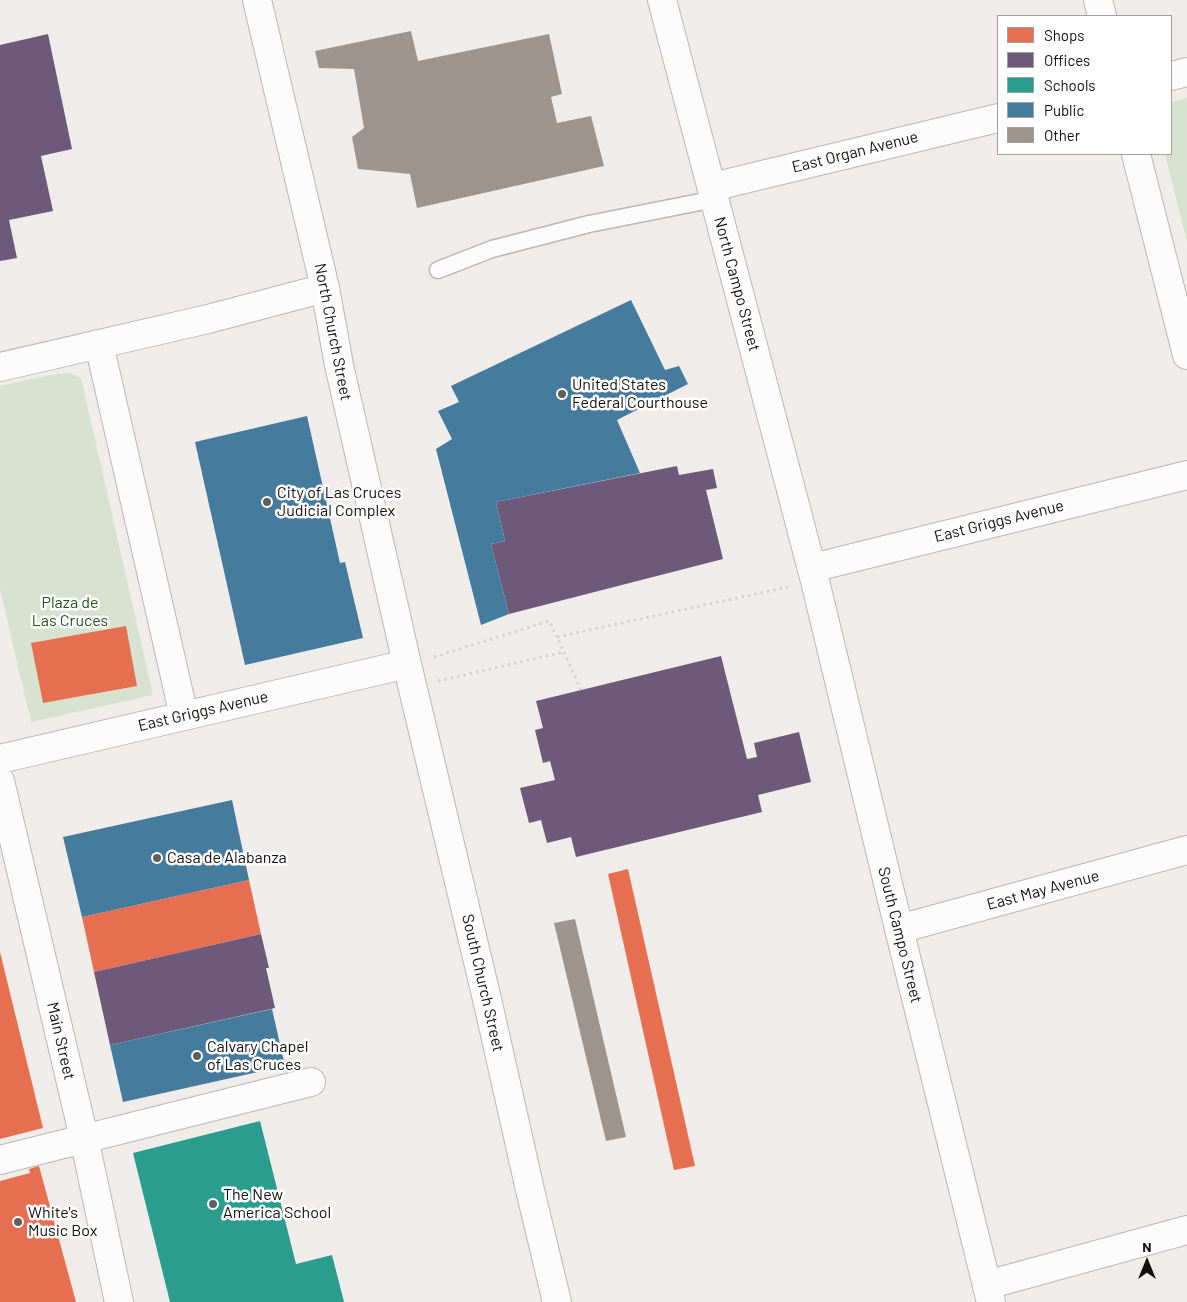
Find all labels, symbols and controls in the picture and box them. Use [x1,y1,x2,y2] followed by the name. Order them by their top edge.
[997,15,1172,155] legend
[1044,26,1084,44] text: Shops
[1044,51,1090,69] text: Offices
[1044,76,1096,94] text: Schools
[1044,101,1084,119] text: Public
[1044,126,1080,144] text: Other
[790,127,920,177] street label: East Organ Avenue
[710,215,764,353] street label: North Campo Street
[310,262,356,402] street label: North Church Street
[572,375,708,413] place label: United States Federal Courthouse
[556,388,568,400] marker: United States Federal Courthouse
[277,483,401,521] place label: City of Las Cruces Judicial Complex
[261,496,273,508] marker: City of Las Cruces Judicial Complex
[932,496,1066,546] street label: East Griggs Avenue
[32,593,108,631] park label: Plaza de Las Cruces
[136,687,270,735] street label: East Griggs Avenue
[167,848,287,868] place label: Casa de Alabanza
[151,852,163,864] marker: Casa de Alabanza
[874,865,926,1005] street label: South Campo Street
[985,866,1101,914] street label: East May Avenue
[458,912,508,1054] street label: South Church Street
[43,1000,79,1082] street label: Main Street
[207,1037,308,1075] place label: Calvary Chapel of Las Cruces
[191,1050,203,1062] marker: Calvary Chapel of Las Cruces
[223,1185,331,1223] place label: The New America School
[207,1198,219,1210] marker: The New America School
[28,1203,98,1241] place label: White's Music Box
[12,1216,24,1228] marker: White's Music Box
[1122,1237,1172,1287] north arrow
[1142,1238,1152,1255] text: N

